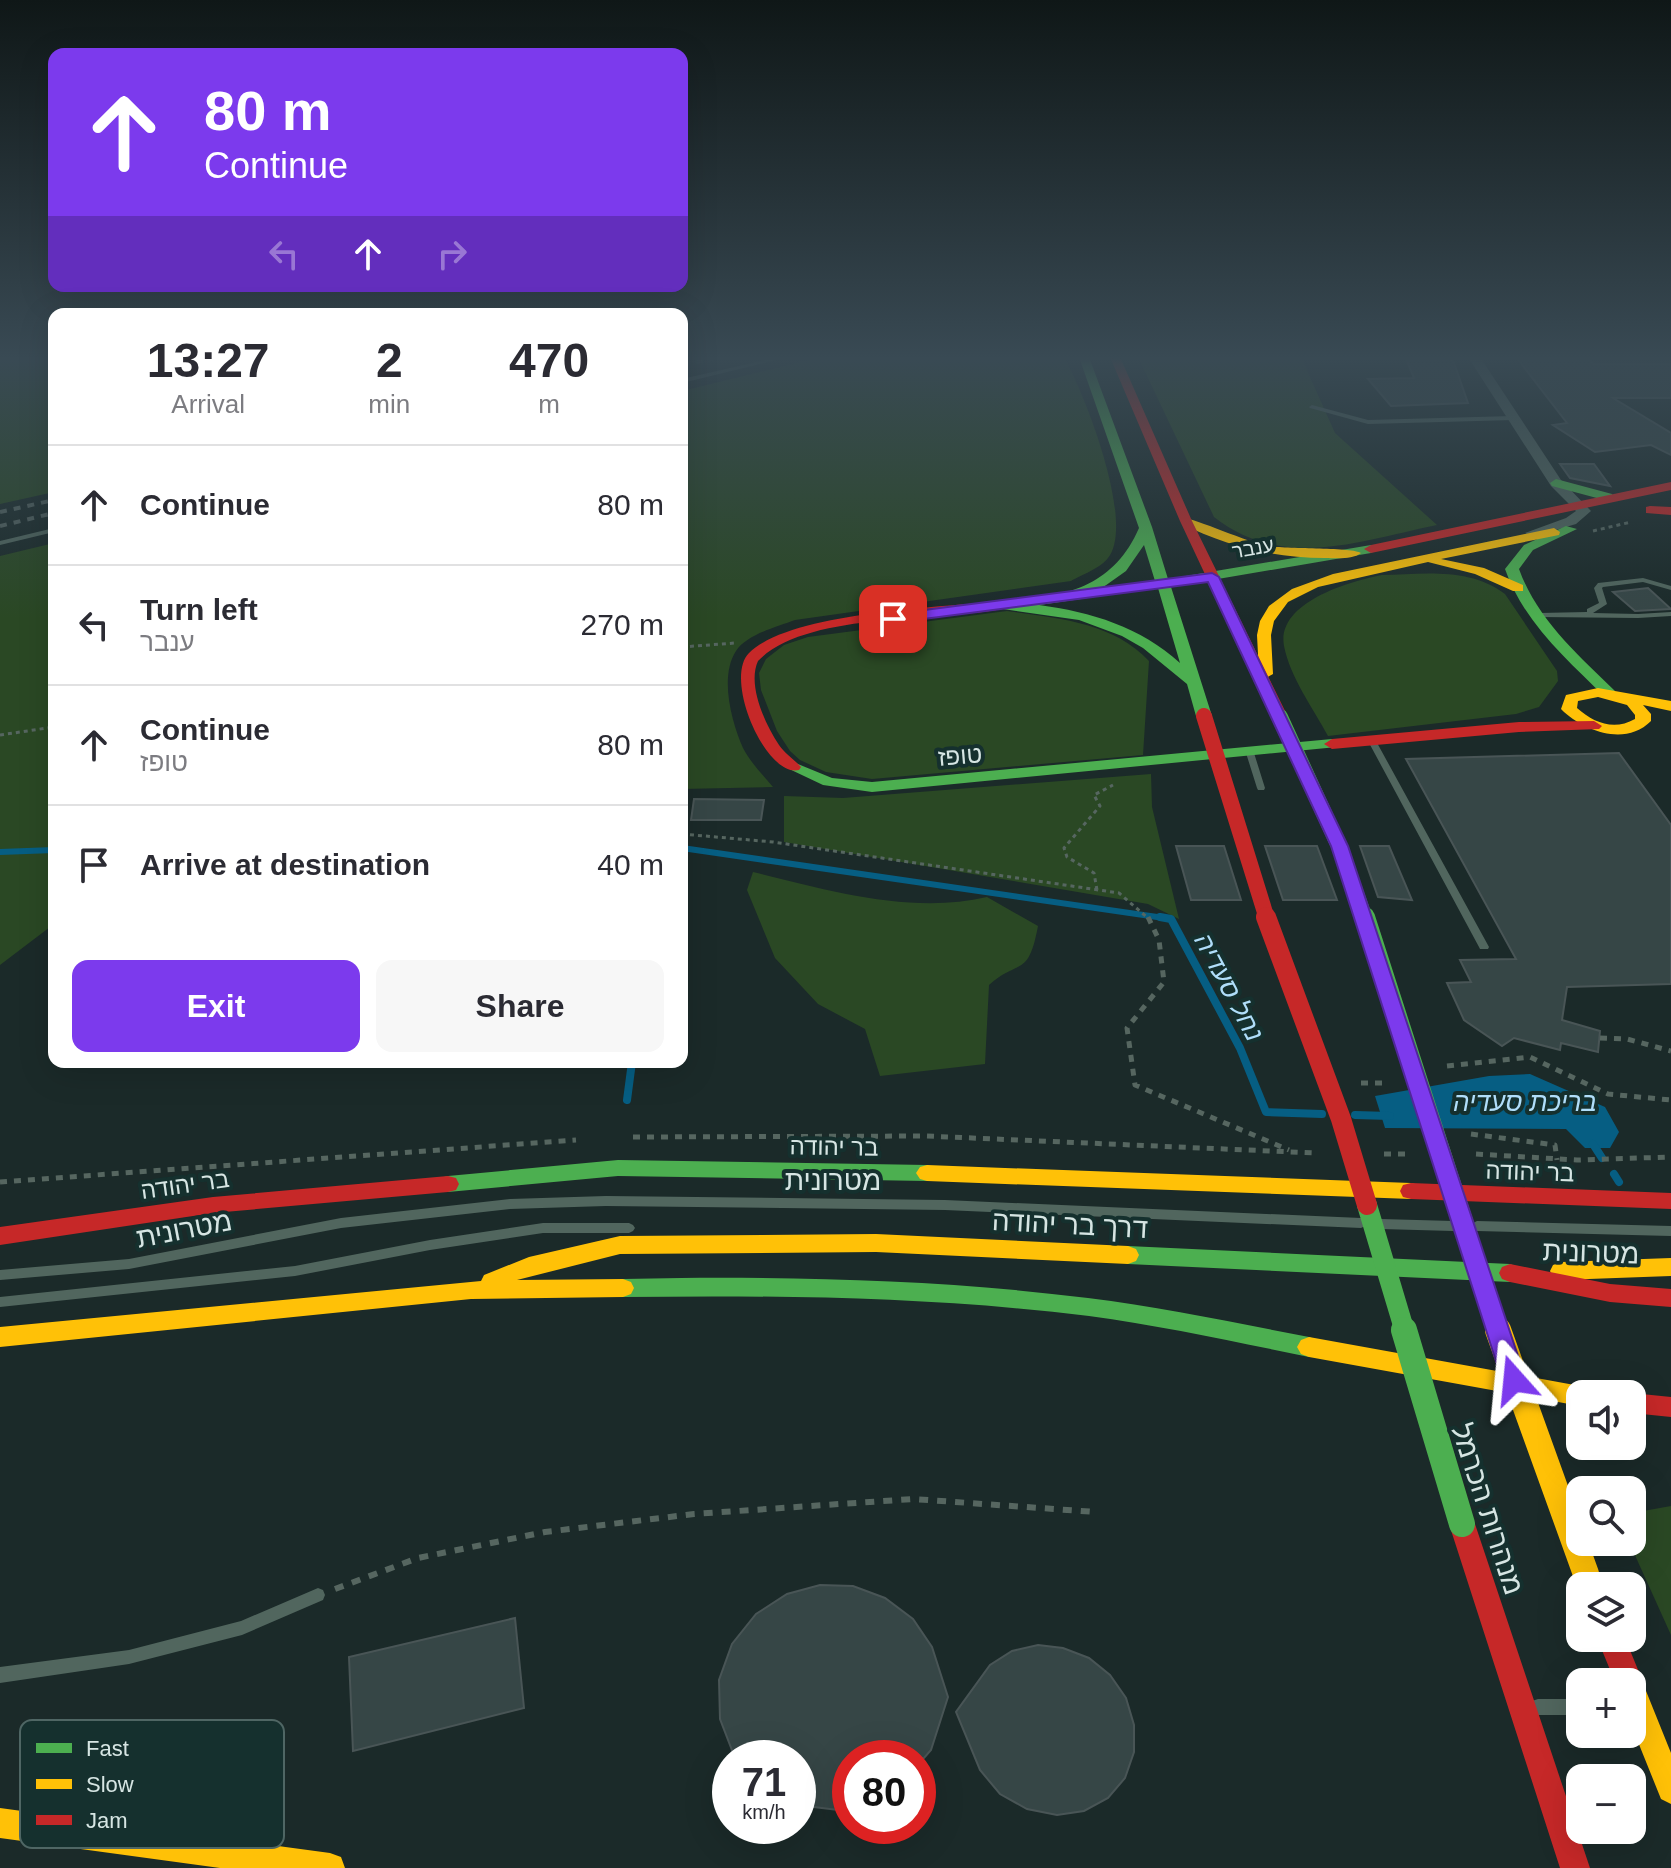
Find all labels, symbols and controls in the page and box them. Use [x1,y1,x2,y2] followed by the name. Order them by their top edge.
[204,79,332,142] text: 80 m
[72,80,176,184] icon: ahead
[204,145,348,186] text: Continue
[262,232,306,276] icon: left
[346,232,390,276] icon: ahead
[430,232,474,276] icon: right
[147,334,270,387] text: 13:27
[376,334,403,387] text: 2
[509,334,589,387] text: 470
[171,389,245,419] text: Arrival
[368,389,410,419] text: min
[538,389,560,419] text: m
[72,483,116,527] icon: ahead
[140,488,270,521] text: Continue
[597,488,664,521] text: 80 m
[1230,534,1276,562] street label: ענבר
[859,585,927,653] pin
[140,593,258,626] text: Turn left
[871,597,915,641] icon: arrive
[72,603,116,647] icon: left
[581,608,664,641] text: 270 m
[140,627,195,657] text: ענבר
[140,713,270,746] text: Continue
[72,723,116,767] icon: ahead
[597,728,664,761] text: 80 m
[937,740,983,771] street label: טופז
[140,747,188,777] text: טופז
[72,843,116,887] icon: arrive
[140,848,430,881] text: Arrive at destination
[597,848,664,881] text: 40 m
[1188,928,1270,1046] water label: נחל סעדיה
[72,960,360,1052] button: Exit
[376,960,664,1052] button: Share
[1453,1087,1597,1117] water label: בריכת סעדיה
[789,1132,879,1161] street label: בר יהודה
[1485,1156,1575,1187] street label: בר יהודה
[139,1165,231,1204] street label: בר יהודה
[785,1165,881,1196] street label: מטרונית
[134,1205,235,1254] street label: מטרונית
[991,1205,1149,1244] street label: דרך בר יהודה
[1542,1235,1640,1270] street label: מטרונית
[1472,1338,1556,1422] position arrow
[1566,1380,1646,1844] map controls
[1566,1380,1646,1460] button: sound
[1445,1420,1530,1598] street label: מנהרות הכרמל
[1566,1476,1646,1556] button: search
[1566,1572,1646,1652] button: layers
[1566,1668,1646,1748] button: +
[20,1720,284,1848] legend
[86,1736,129,1761] text: Fast
[832,1740,936,1844] speed limit sign: 80
[742,1760,786,1804] text: 71
[1566,1764,1646,1844] button: −
[86,1772,134,1797] text: Slow
[742,1801,786,1823] text: km/h
[86,1808,128,1833] text: Jam

